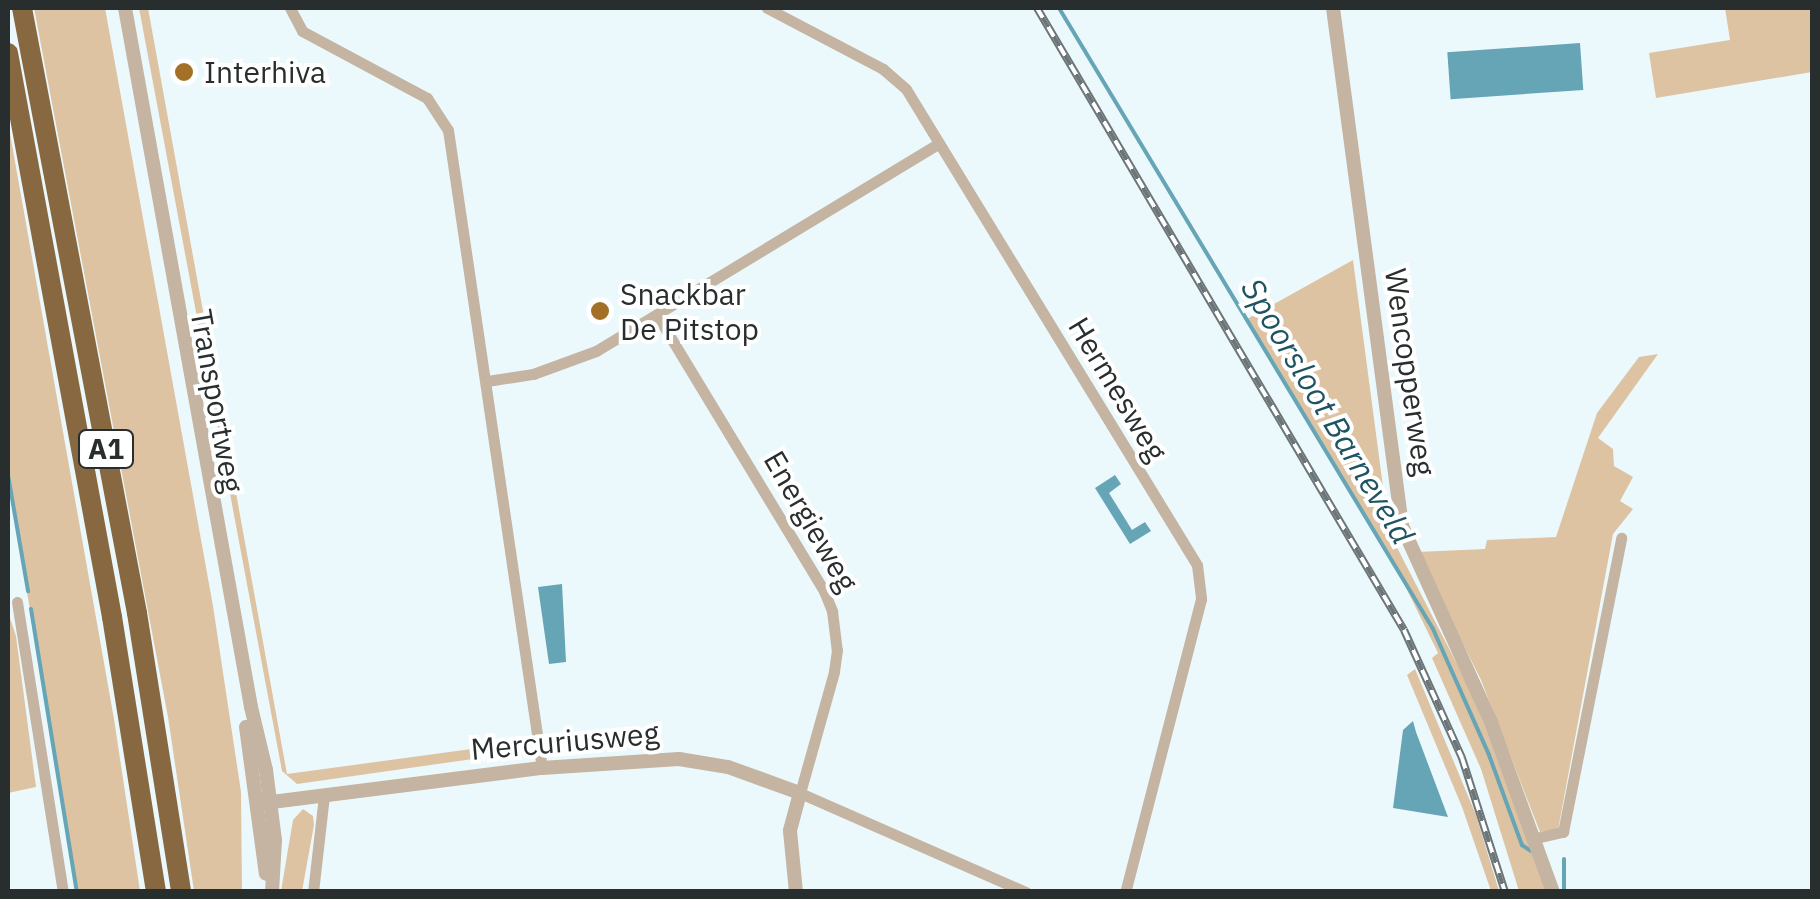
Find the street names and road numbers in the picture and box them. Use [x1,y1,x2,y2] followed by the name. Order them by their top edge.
[1378,266,1442,478] street label: Wencopperweg
[183,307,251,495] street label: Transportweg
[1061,311,1175,467] street label: Hermesweg
[76,426,136,472] road number: A1
[756,444,866,598] street label: Energieweg
[469,715,661,767] street label: Mercuriusweg

